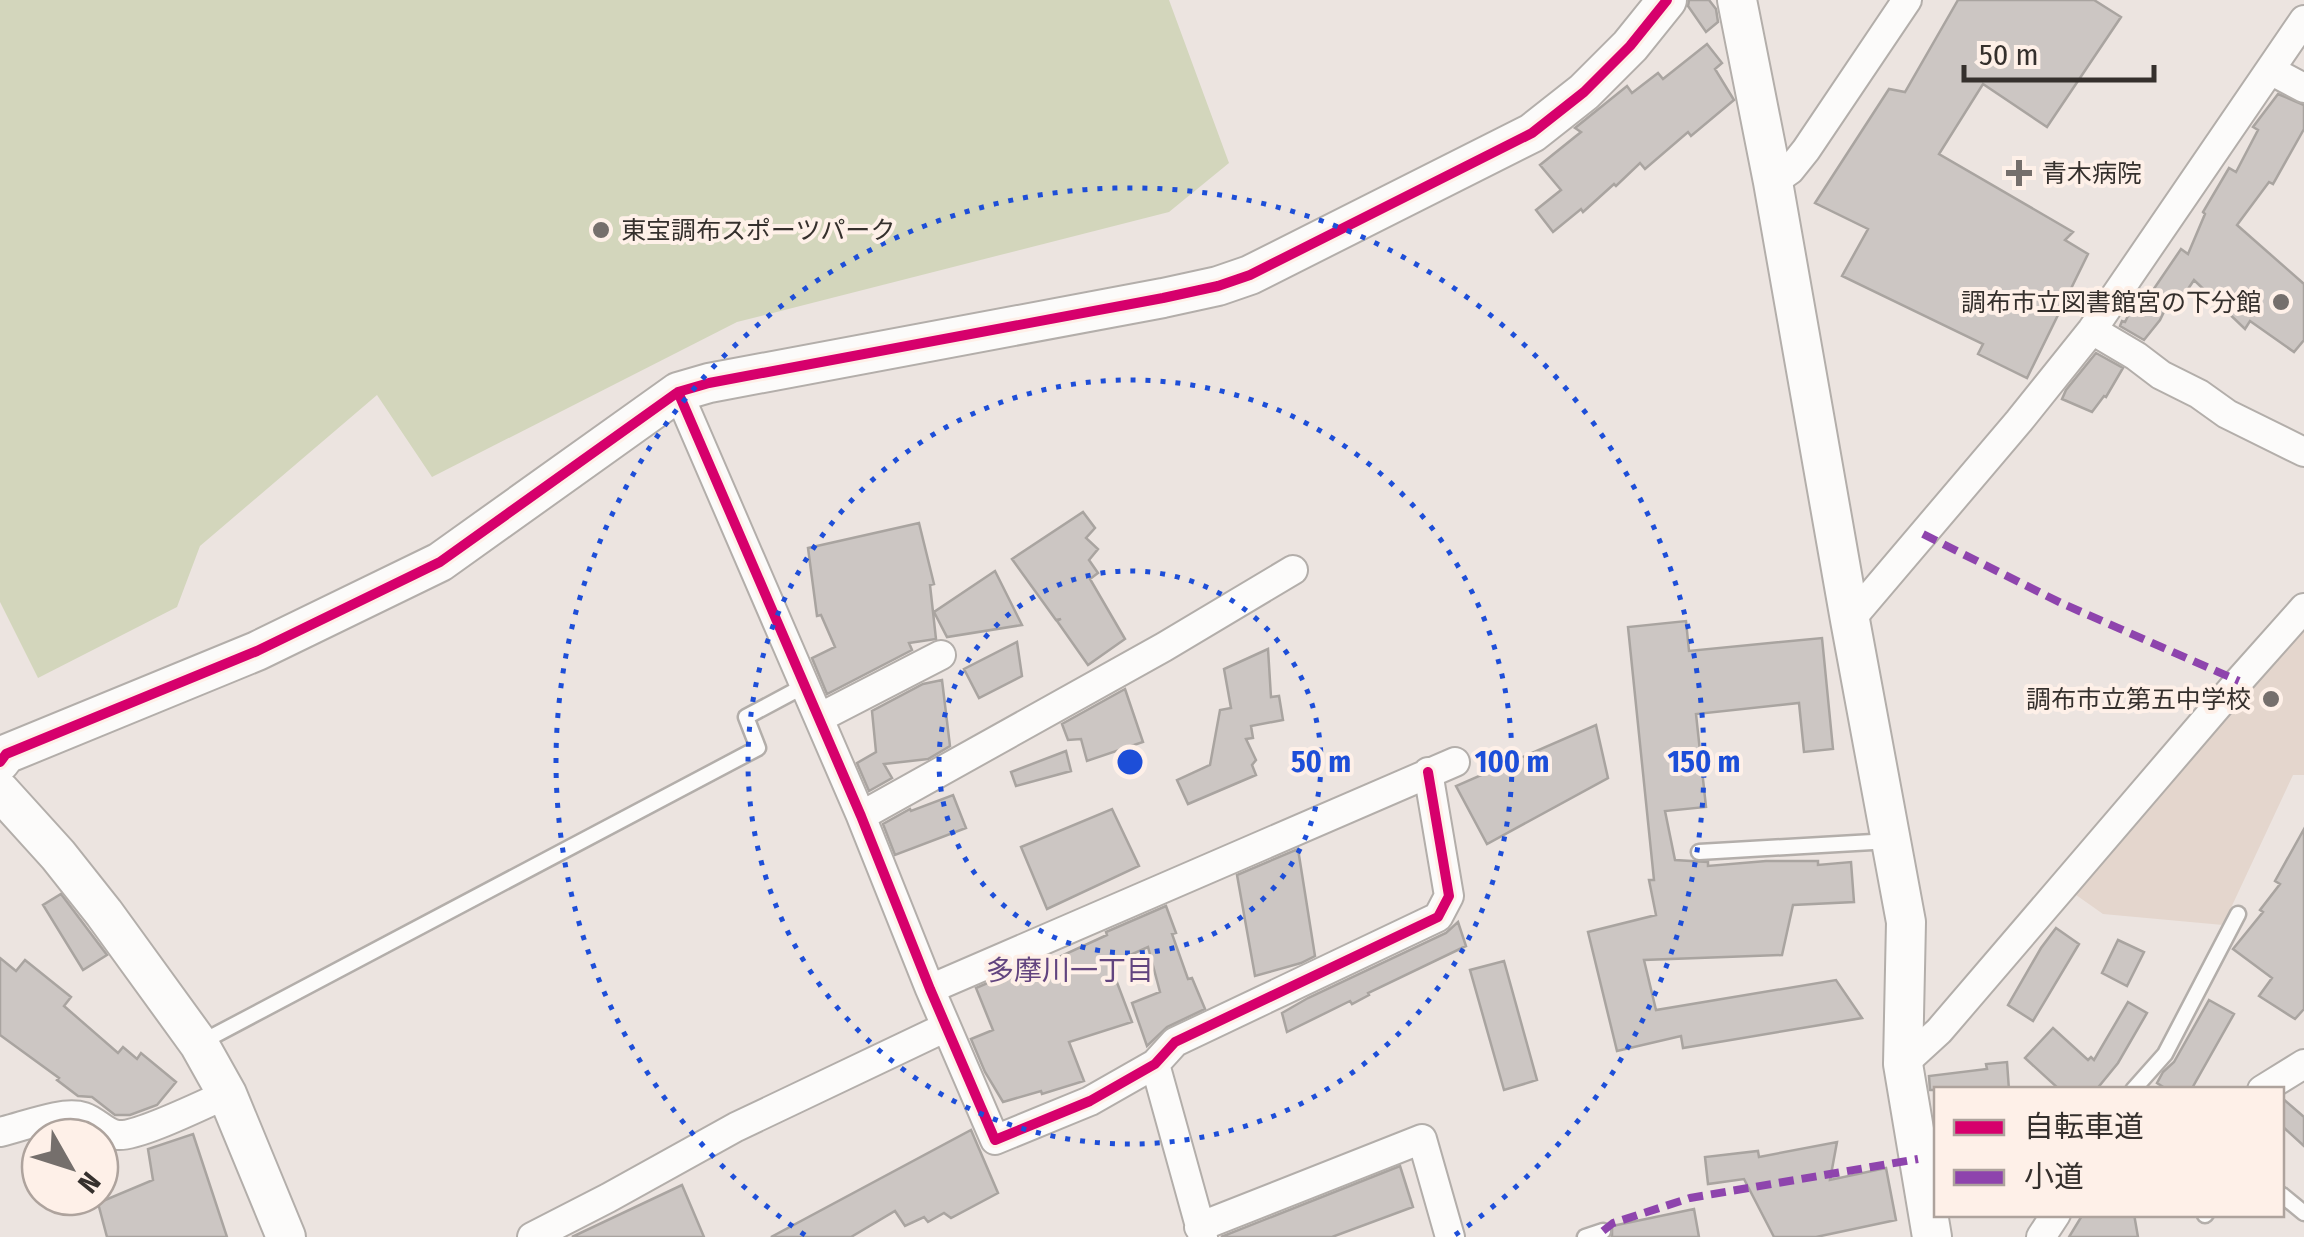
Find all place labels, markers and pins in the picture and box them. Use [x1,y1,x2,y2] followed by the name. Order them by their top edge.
[2042,159,2142,189] place label: 青木病院
[2006,160,2032,186] marker: 青木病院
[621,216,896,246] place label: 東宝調布スポーツパーク
[590,219,612,241] marker: 東宝調布スポーツパーク
[1961,288,2261,318] place label: 調布市立図書館宮の下分館
[2270,291,2292,313] marker: 調布市立図書館宮の下分館
[2026,685,2251,715] place label: 調布市立第五中学校
[2260,688,2282,710] marker: 調布市立第五中学校
[1112,744,1148,780] centre of rings

